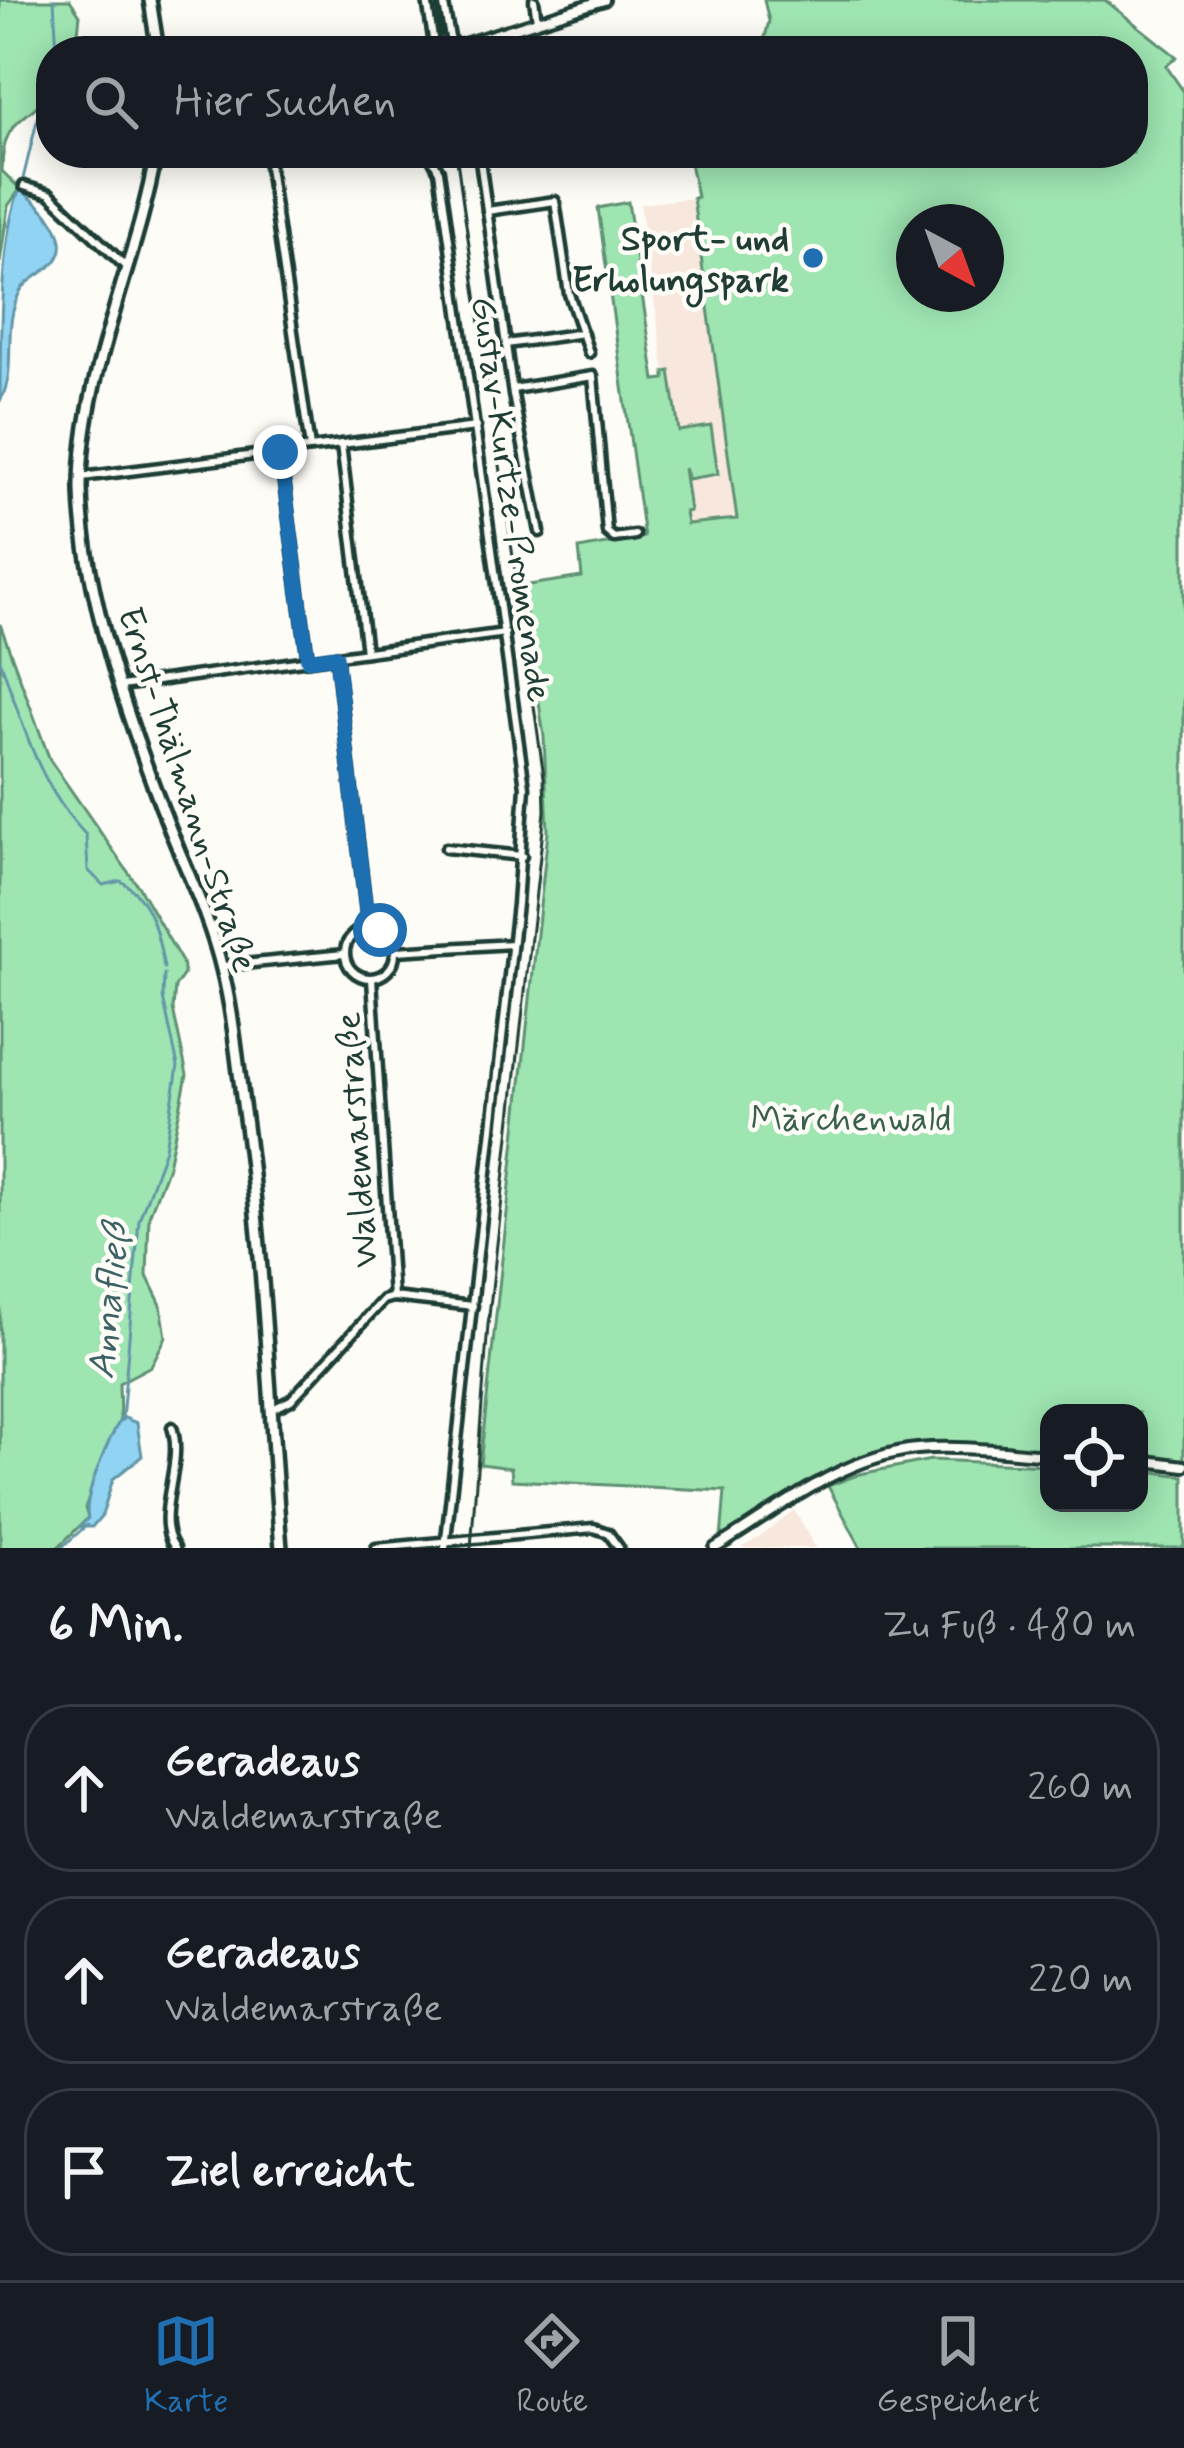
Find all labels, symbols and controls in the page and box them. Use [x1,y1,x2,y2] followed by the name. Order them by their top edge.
[36,36,1148,168] search box
[78,69,144,135] icon: search
[174,73,396,132] text: Hier suchen
[896,204,1004,312] north arrow
[572,217,789,308] place label: Sport- und Erholungspark
[800,245,826,271] marker: Sport- und Erholungspark
[458,294,561,705] street label: Gustav-Kurtze-Promenade
[253,425,307,479] route end
[104,602,267,979] street label: Ernst-Thälmann-Straße
[353,903,407,957] route start
[326,1010,391,1269] street label: Waldemarstraße
[750,1097,952,1144] park label: Märchenwald
[77,1217,144,1382] water label: Annafließ
[1040,1404,1148,1512] map controls
[1040,1404,1148,1512] button: locate
[48,1593,183,1659] text: 6 Min.
[882,1601,1136,1652] text: Zu Fuß · 480 m
[165,1733,360,1792] text: Geradeaus
[51,1755,117,1821] icon: ahead
[1027,1763,1133,1814] text: 260 m
[165,1792,442,1843] text: Waldemarstraße
[165,1925,360,1984] text: Geradeaus
[51,1947,117,2013] icon: ahead
[1028,1955,1133,2006] text: 220 m
[165,1984,442,2035] text: Waldemarstraße
[51,2139,117,2205] icon: arrive
[165,2143,415,2202] text: Ziel erreicht
[144,2308,228,2424] tab: Karte
[517,2308,588,2424] tab: Route
[877,2308,1040,2424] tab: Gespeichert

